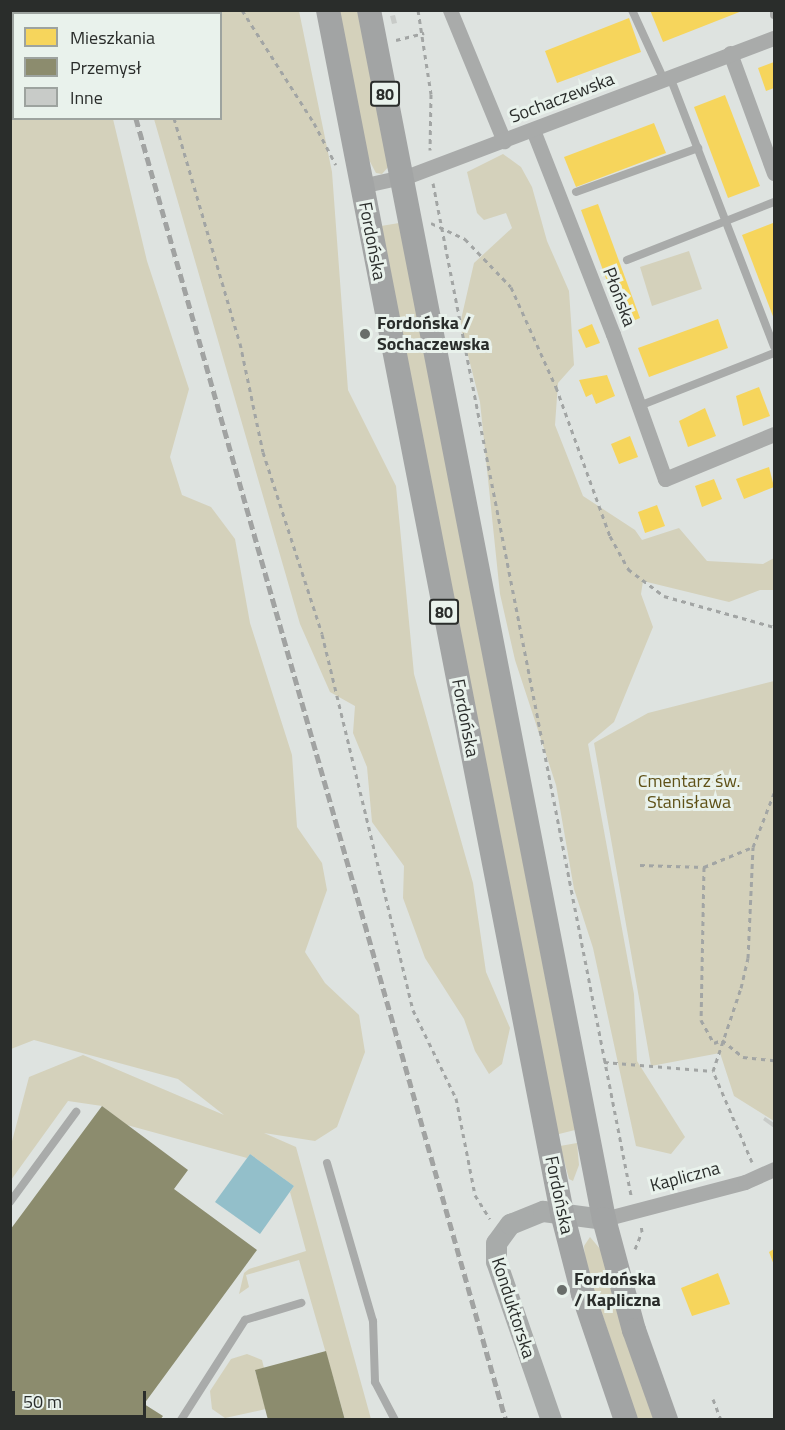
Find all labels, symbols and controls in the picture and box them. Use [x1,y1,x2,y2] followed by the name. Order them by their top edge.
[12,12,222,120] legend
[70,24,155,51] text: Mieszkania
[70,54,142,81] text: Przemysł
[507,68,617,128] street label: Sochaczewska
[370,81,400,107] road number: 80
[70,84,103,111] text: Inne
[354,200,390,282] street label: Fordońska
[598,264,640,330] street label: Płońska
[377,313,490,356] place label: Fordońska / Sochaczewska
[358,327,372,341] marker: Fordońska / Sochaczewska
[429,599,459,625] road number: 80
[447,677,483,759] street label: Fordońska
[638,771,740,814] park label: Cmentarz św. Stanisława
[540,1154,578,1236] street label: Fordońska
[648,1157,722,1197] street label: Kapliczna
[487,1255,539,1361] street label: Konduktorska
[574,1269,661,1312] place label: Fordońska / Kapliczna
[555,1283,569,1297] marker: Fordońska / Kapliczna
[15,1379,148,1417] scale bar
[23,1388,62,1415] text: 50 m

